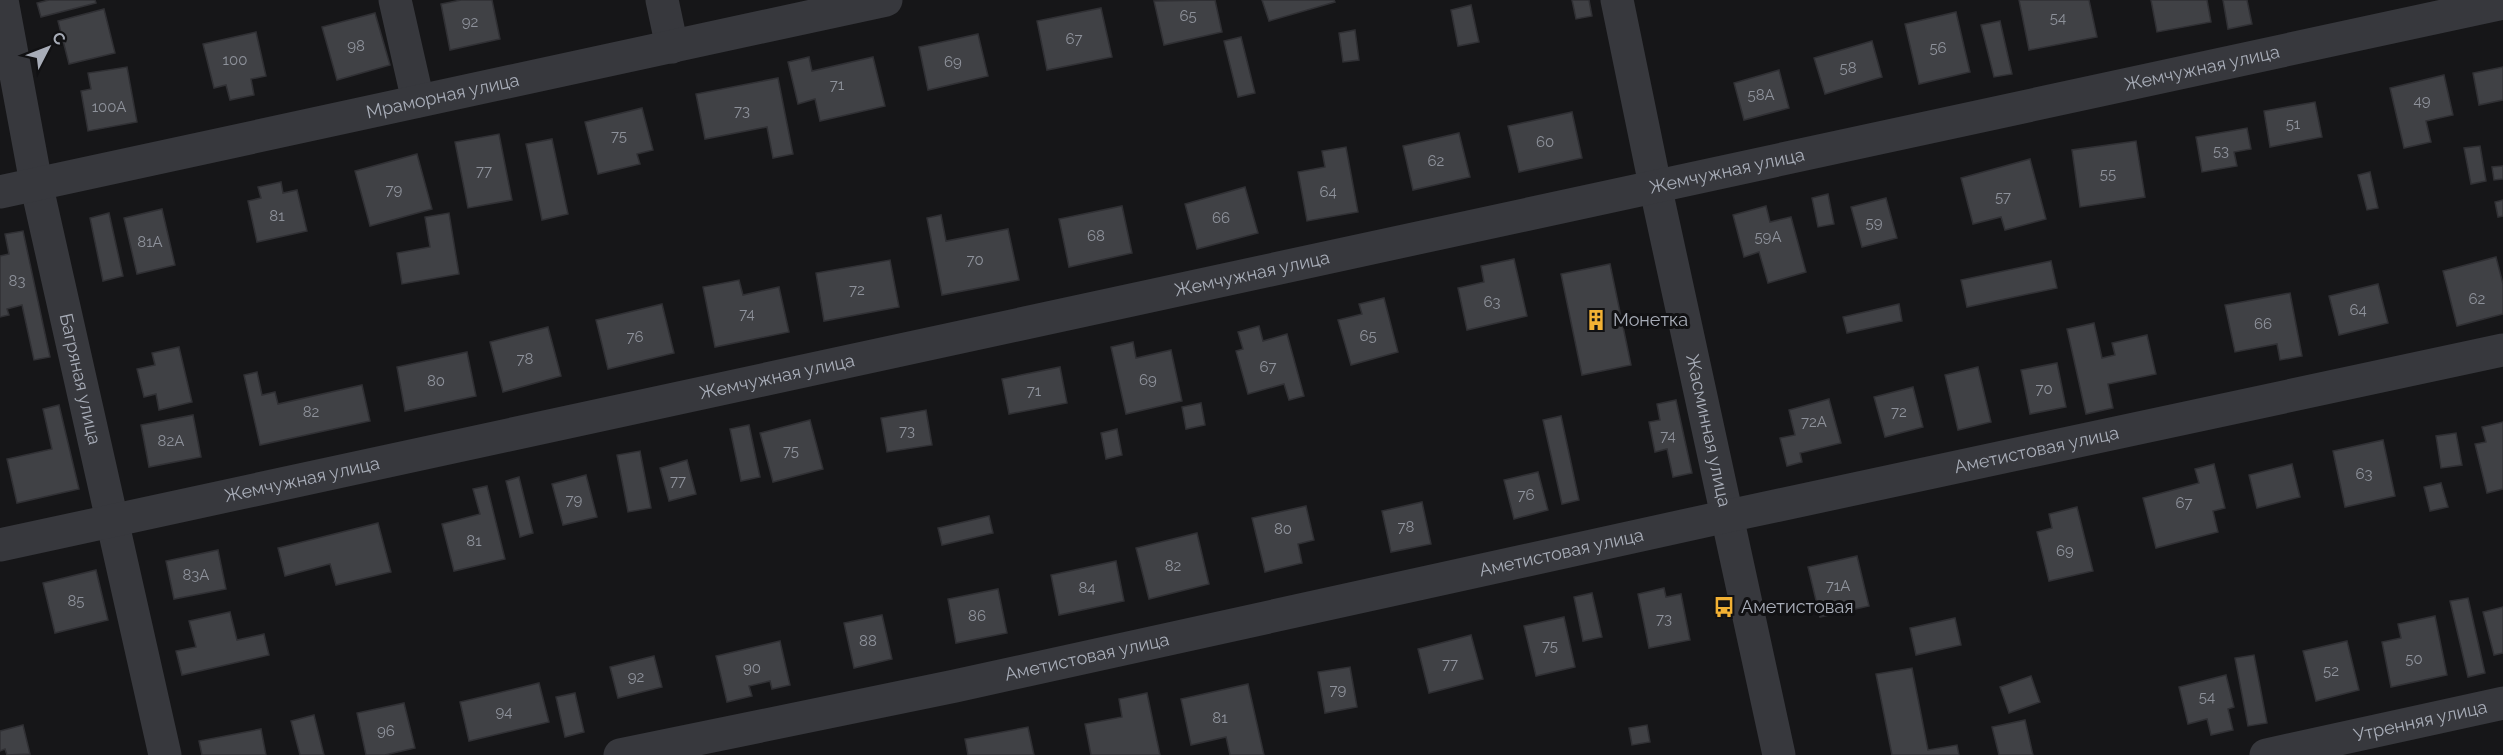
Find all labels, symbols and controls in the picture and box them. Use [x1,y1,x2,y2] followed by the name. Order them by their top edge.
[1179,7,1197,25] house number: 65
[2050,9,2066,27] house number: 54
[462,13,478,31] house number: 92
[18,18,78,78] north arrow
[48,28,70,49] text: С
[1065,30,1083,48] house number: 67
[347,37,365,55] house number: 98
[1929,39,1947,57] house number: 56
[2122,41,2281,95] street label: Жемчужная улица
[223,51,247,69] house number: 100
[944,53,962,71] house number: 69
[1839,59,1857,77] house number: 58
[364,69,521,122] street label: Мраморная улица
[830,76,845,94] house number: 71
[1747,86,1775,104] house number: 58А
[2414,92,2431,110] house number: 49
[92,98,126,116] house number: 100А
[734,102,750,120] house number: 73
[2286,115,2301,133] house number: 51
[611,127,627,145] house number: 75
[1536,133,1554,151] house number: 60
[2213,142,2229,160] house number: 53
[1647,144,1806,198] street label: Жемчужная улица
[1428,152,1445,170] house number: 62
[476,162,492,180] house number: 77
[2100,165,2116,183] house number: 55
[386,181,403,199] house number: 79
[1319,183,1337,201] house number: 64
[1995,188,2011,206] house number: 57
[269,207,285,225] house number: 81
[1212,209,1230,227] house number: 66
[1866,214,1883,232] house number: 59
[1087,227,1105,245] house number: 68
[1754,228,1782,246] house number: 59А
[137,233,163,251] house number: 81А
[1172,246,1331,300] street label: Жемчужная улица
[966,251,984,269] house number: 70
[9,272,25,290] house number: 83
[849,281,865,299] house number: 72
[2469,290,2486,308] house number: 62
[1483,293,1501,311] house number: 63
[2349,301,2367,319] house number: 64
[739,305,755,323] house number: 74
[1584,308,1608,332] building icon: Монетка
[1613,309,1688,330] place label: Монетка
[56,311,106,447] street label: Багряная улица
[2254,315,2272,333] house number: 66
[1359,327,1377,345] house number: 65
[626,328,644,346] house number: 76
[697,349,857,403] street label: Жемчужная улица
[517,350,534,368] house number: 78
[1682,352,1736,509] street label: Жасминная улица
[1259,358,1277,376] house number: 67
[1139,371,1157,389] house number: 69
[427,372,445,390] house number: 80
[2035,380,2053,398] house number: 70
[1027,382,1042,400] house number: 71
[303,403,320,421] house number: 82
[1891,403,1907,421] house number: 72
[1801,413,1827,431] house number: 72А
[899,422,915,440] house number: 73
[1952,422,2121,477] street label: Аметистовая улица
[1660,427,1676,445] house number: 74
[158,432,184,450] house number: 82А
[783,442,799,460] house number: 75
[222,452,382,506] street label: Жемчужная улица
[2355,465,2373,483] house number: 63
[670,472,686,490] house number: 77
[1517,486,1535,504] house number: 76
[566,491,583,509] house number: 79
[2175,494,2193,512] house number: 67
[1398,518,1415,536] house number: 78
[1274,520,1292,538] house number: 80
[1477,524,1646,580] street label: Аметистовая улица
[466,532,482,550] house number: 81
[2056,542,2074,560] house number: 69
[1165,557,1182,575] house number: 82
[182,566,210,584] house number: 83А
[1826,577,1850,595] house number: 71А
[1078,579,1096,597] house number: 84
[67,592,85,610] house number: 85
[1712,595,1736,619] bus stop icon: Аметистовая
[1741,596,1854,617] place label: Аметистовая
[968,607,986,625] house number: 86
[1656,610,1672,628] house number: 73
[1003,628,1171,685] street label: Аметистовая улица
[859,632,877,650] house number: 88
[1542,637,1558,655] house number: 75
[2405,650,2423,668] house number: 50
[1442,655,1458,673] house number: 77
[743,659,761,677] house number: 90
[2323,662,2339,680] house number: 52
[628,668,644,686] house number: 92
[1330,681,1347,699] house number: 79
[2199,688,2215,706] house number: 54
[2351,696,2489,745] street label: Утренняя улица
[496,703,512,721] house number: 94
[1212,709,1228,727] house number: 81
[377,722,395,740] house number: 96

